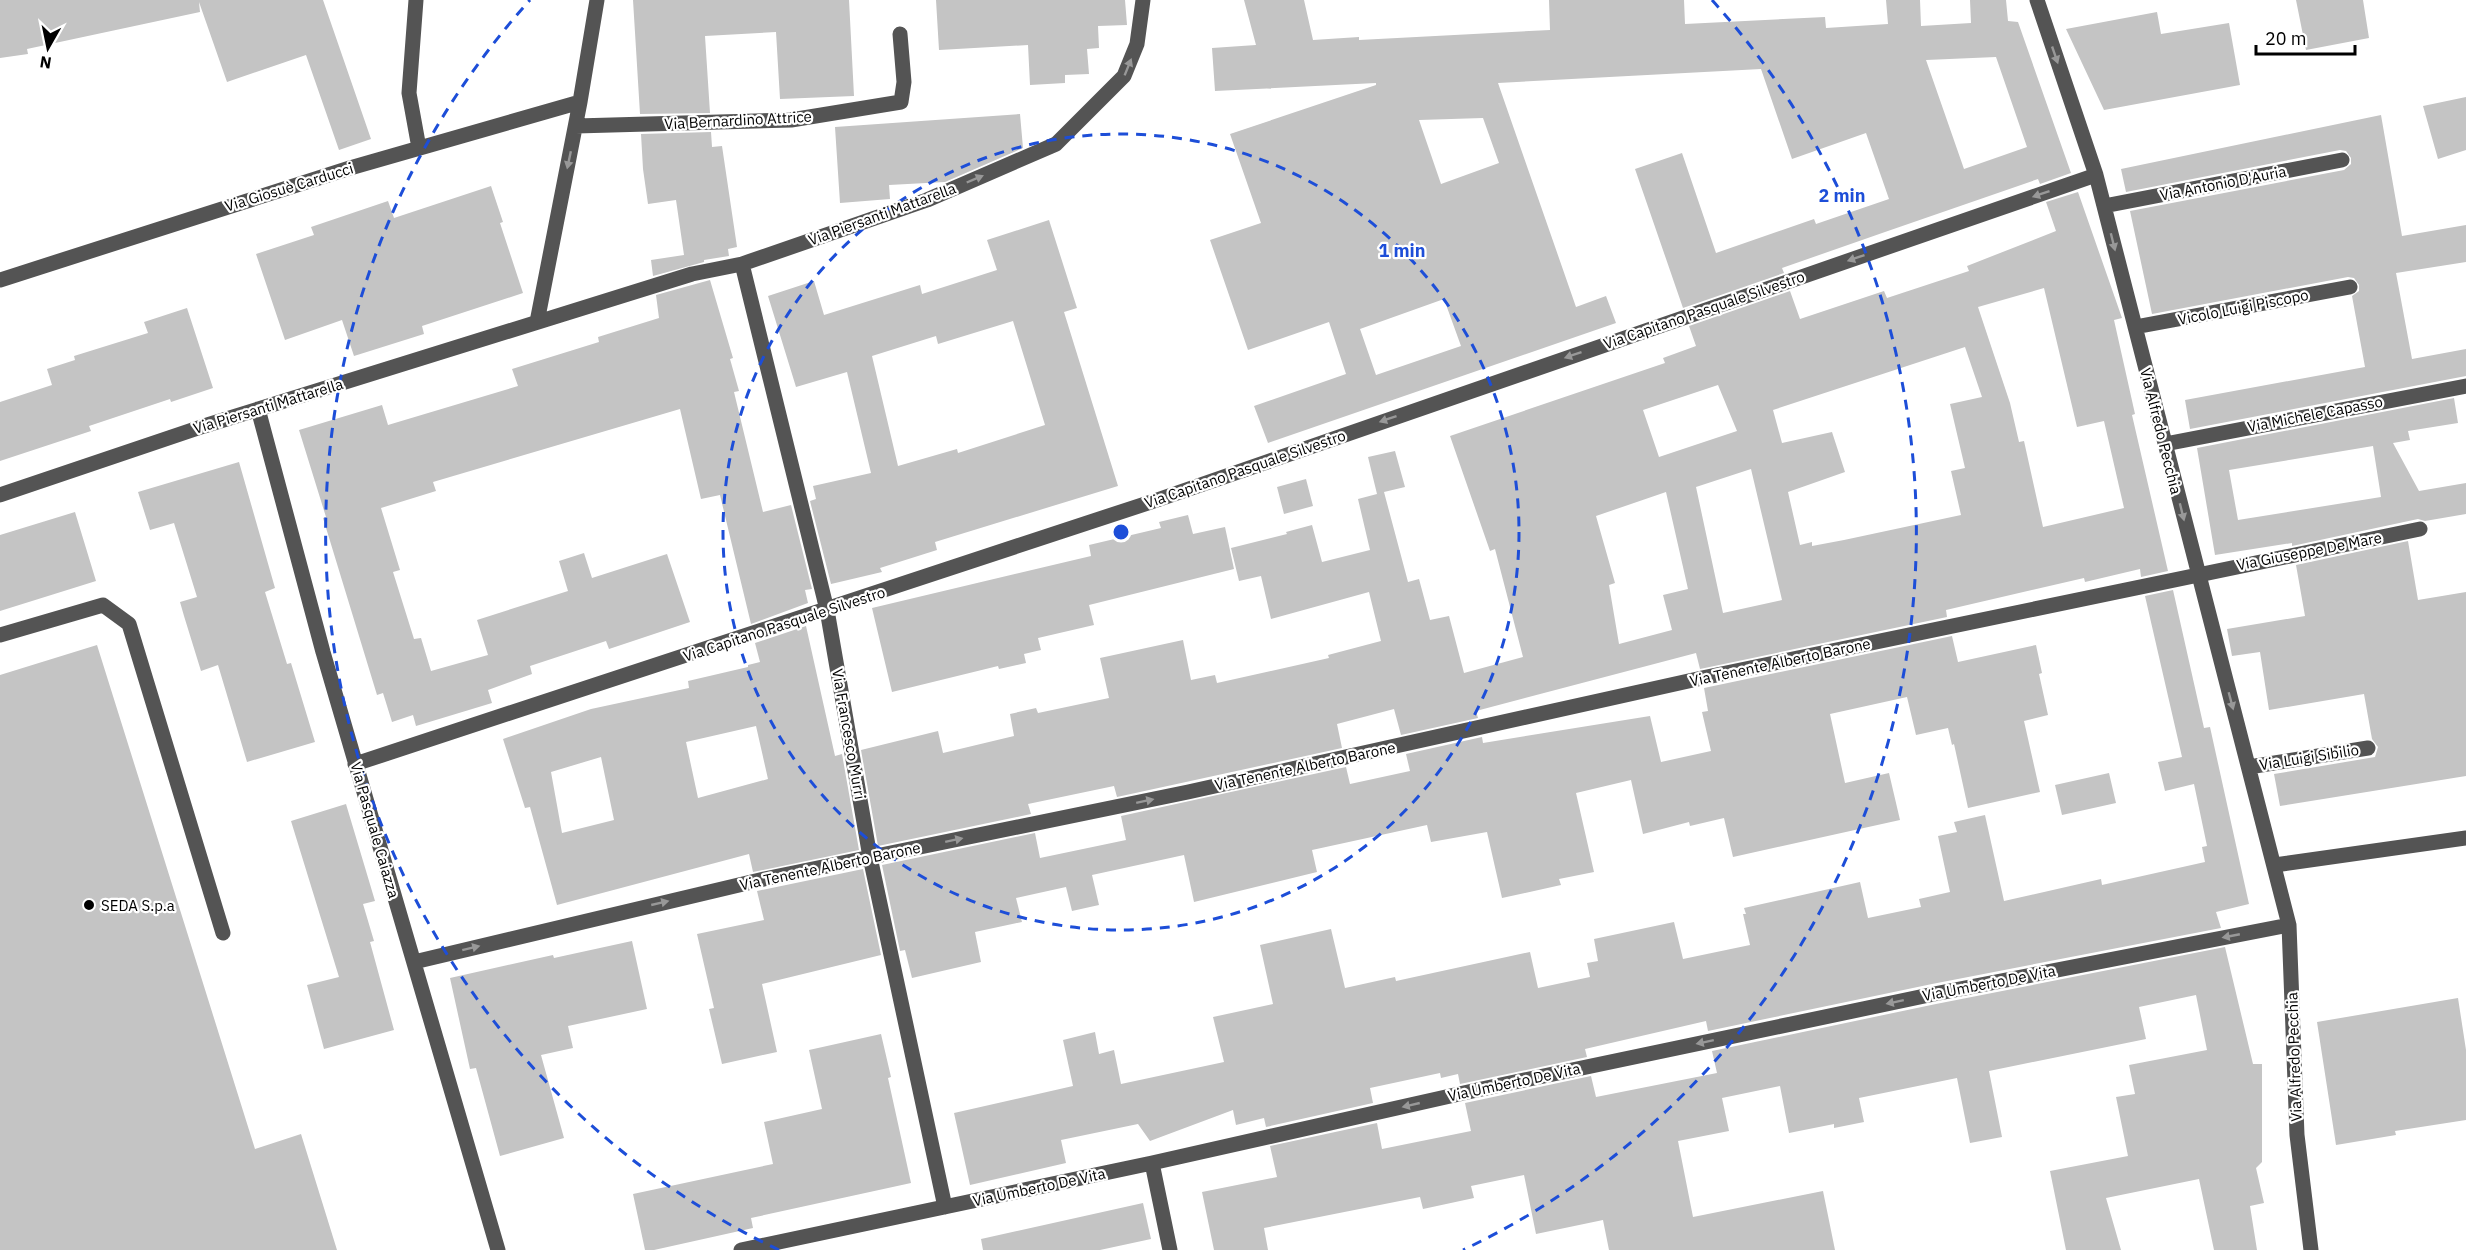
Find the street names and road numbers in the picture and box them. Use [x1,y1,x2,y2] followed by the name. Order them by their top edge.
[664,107,812,133] street label: Via Bernardino Attrice
[222,158,356,216] street label: Via Giosuè Carducci
[2158,161,2288,205] street label: Via Antonio D'Auria
[806,178,958,250] street label: Via Piersanti Mattarella
[1601,267,1807,353] street label: Via Capitano Pasquale Silvestro
[2176,285,2310,329] street label: Vicolo Luigi Piscopo
[2136,366,2186,496] street label: Via Alfredo Pecchia
[191,374,345,438] street label: Via Piersanti Mattarella
[2246,392,2384,436] street label: Via Michele Capasso
[1142,426,1348,512] street label: Via Capitano Pasquale Silvestro
[2235,528,2383,574] street label: Via Giuseppe De Mare
[680,582,888,666] street label: Via Capitano Pasquale Silvestro
[1688,634,1872,690] street label: Via Tenente Alberto Barone
[828,667,870,801] street label: Via Francesco Murri
[1213,738,1397,794] street label: Via Tenente Alberto Barone
[2258,740,2360,774] street label: Via Luigi Sibilio
[346,760,404,900] street label: Via Pasquale Caiazza
[738,838,922,894] street label: Via Tenente Alberto Barone
[1921,961,2057,1005] street label: Via Umberto De Vita
[2282,992,2306,1122] street label: Via Alfredo Pecchia
[1446,1059,1582,1105] street label: Via Umberto De Vita
[971,1164,1107,1210] street label: Via Umberto De Vita

